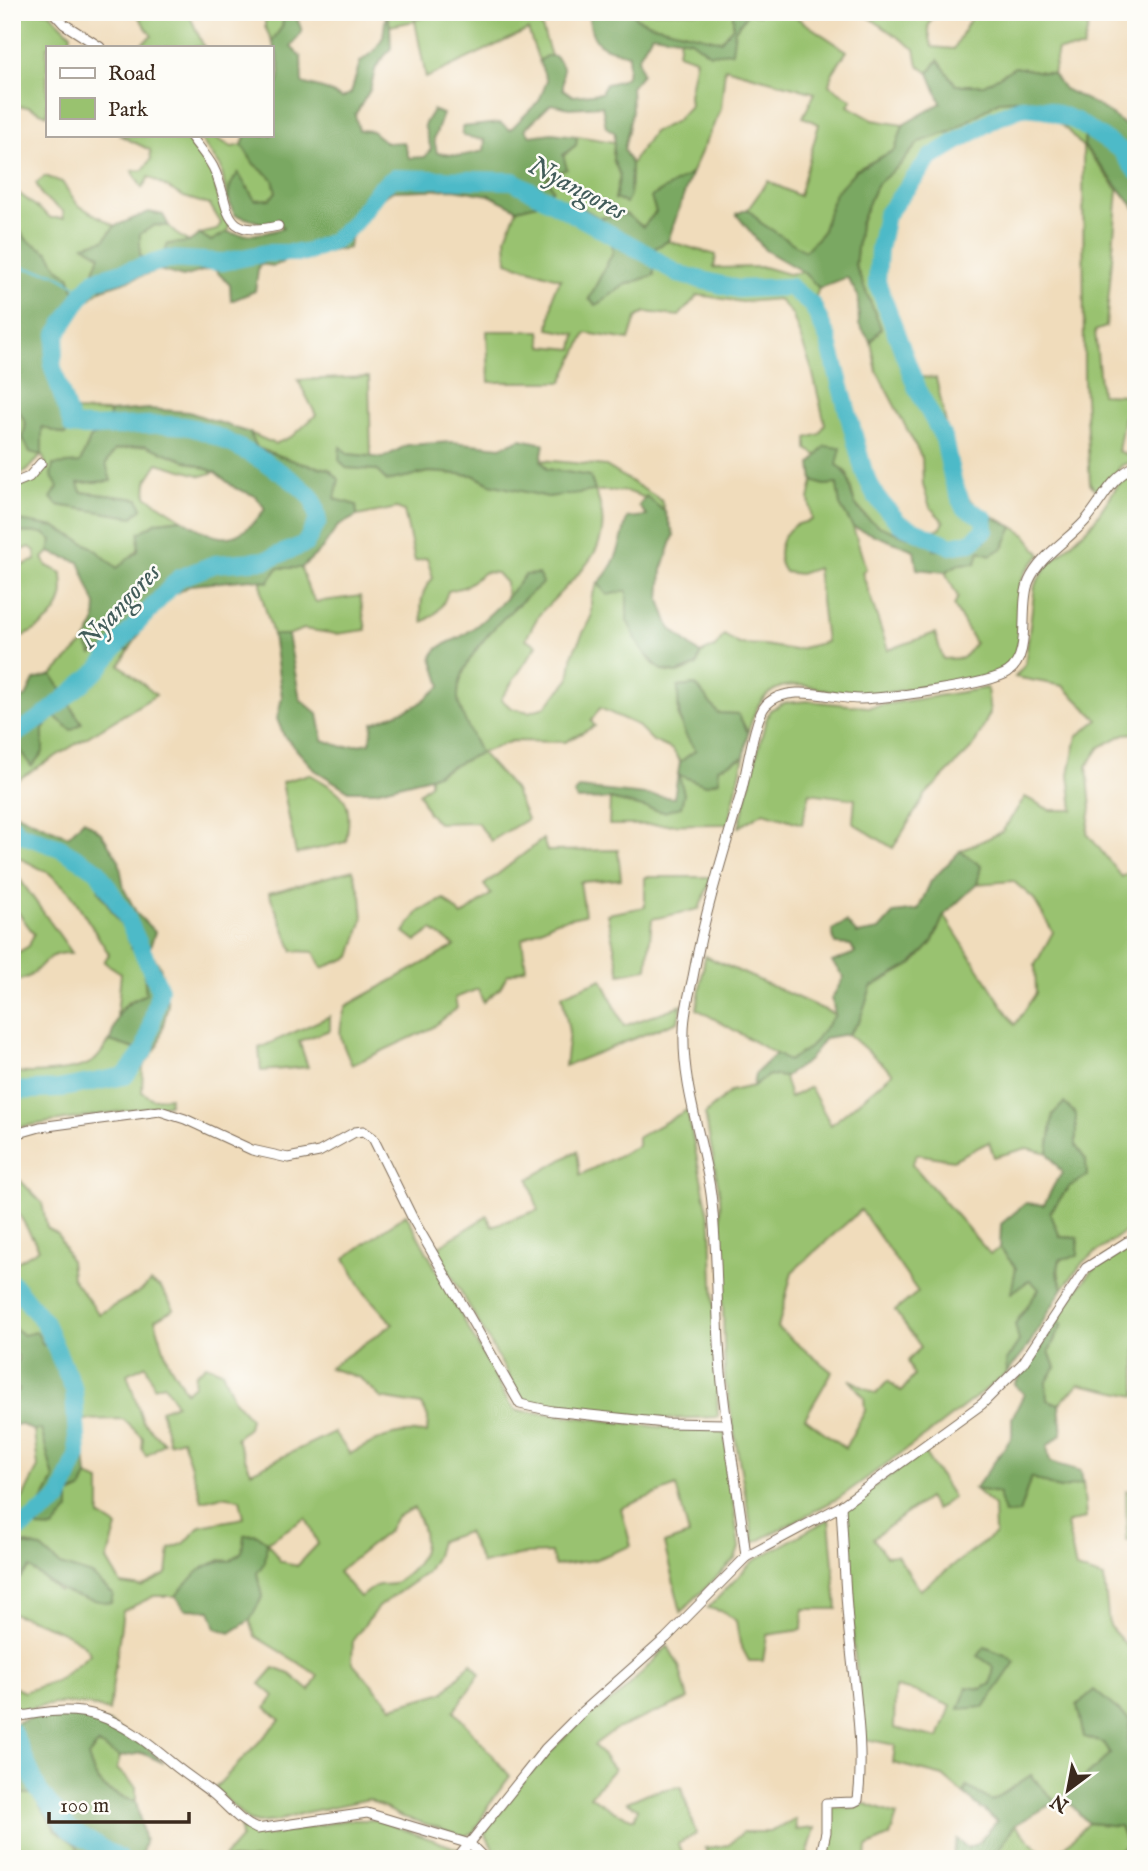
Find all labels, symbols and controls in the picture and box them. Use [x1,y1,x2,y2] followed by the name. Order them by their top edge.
[46,46,273,136] legend
[108,61,156,88] text: Road
[108,97,149,124] text: Park
[522,149,633,230] water label: Nyangores
[71,556,170,658] water label: Nyangores
[1032,1756,1102,1826] north arrow
[49,1780,189,1824] scale bar
[1046,1788,1074,1818] text: N
[60,1793,109,1820] text: 100 m

